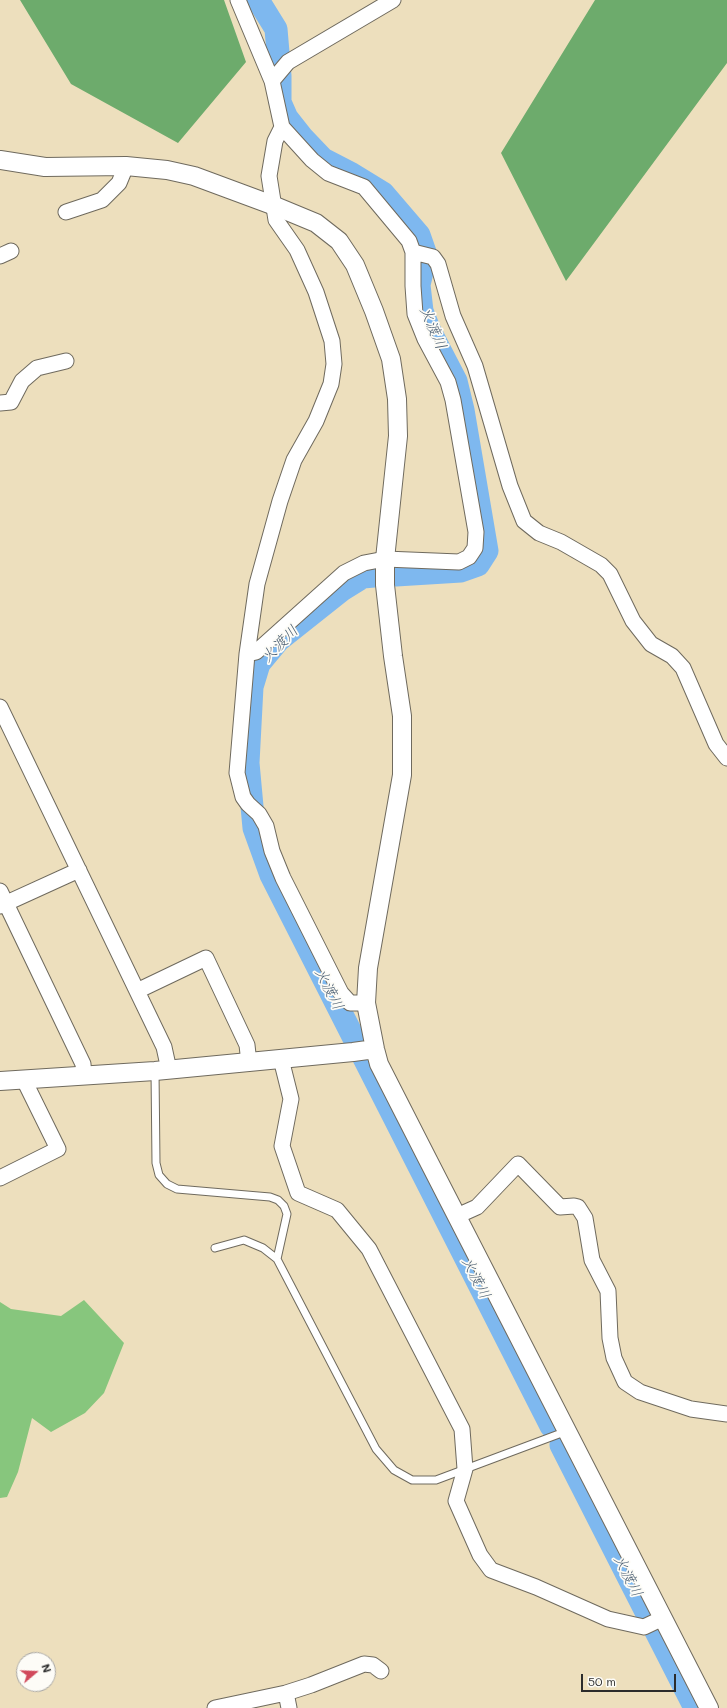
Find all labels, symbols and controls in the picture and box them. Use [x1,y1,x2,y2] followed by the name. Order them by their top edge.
[416,304,450,352] water label: 火渡川
[258,622,302,666] water label: 火渡川
[311,965,347,1013] water label: 火渡川
[458,1254,494,1302] water label: 火渡川
[610,1552,646,1600] water label: 火渡川
[16,1652,56,1692] north arrow
[38,1662,55,1675] text: N
[583,1666,678,1692] scale bar
[588,1673,616,1689] text: 50 m

